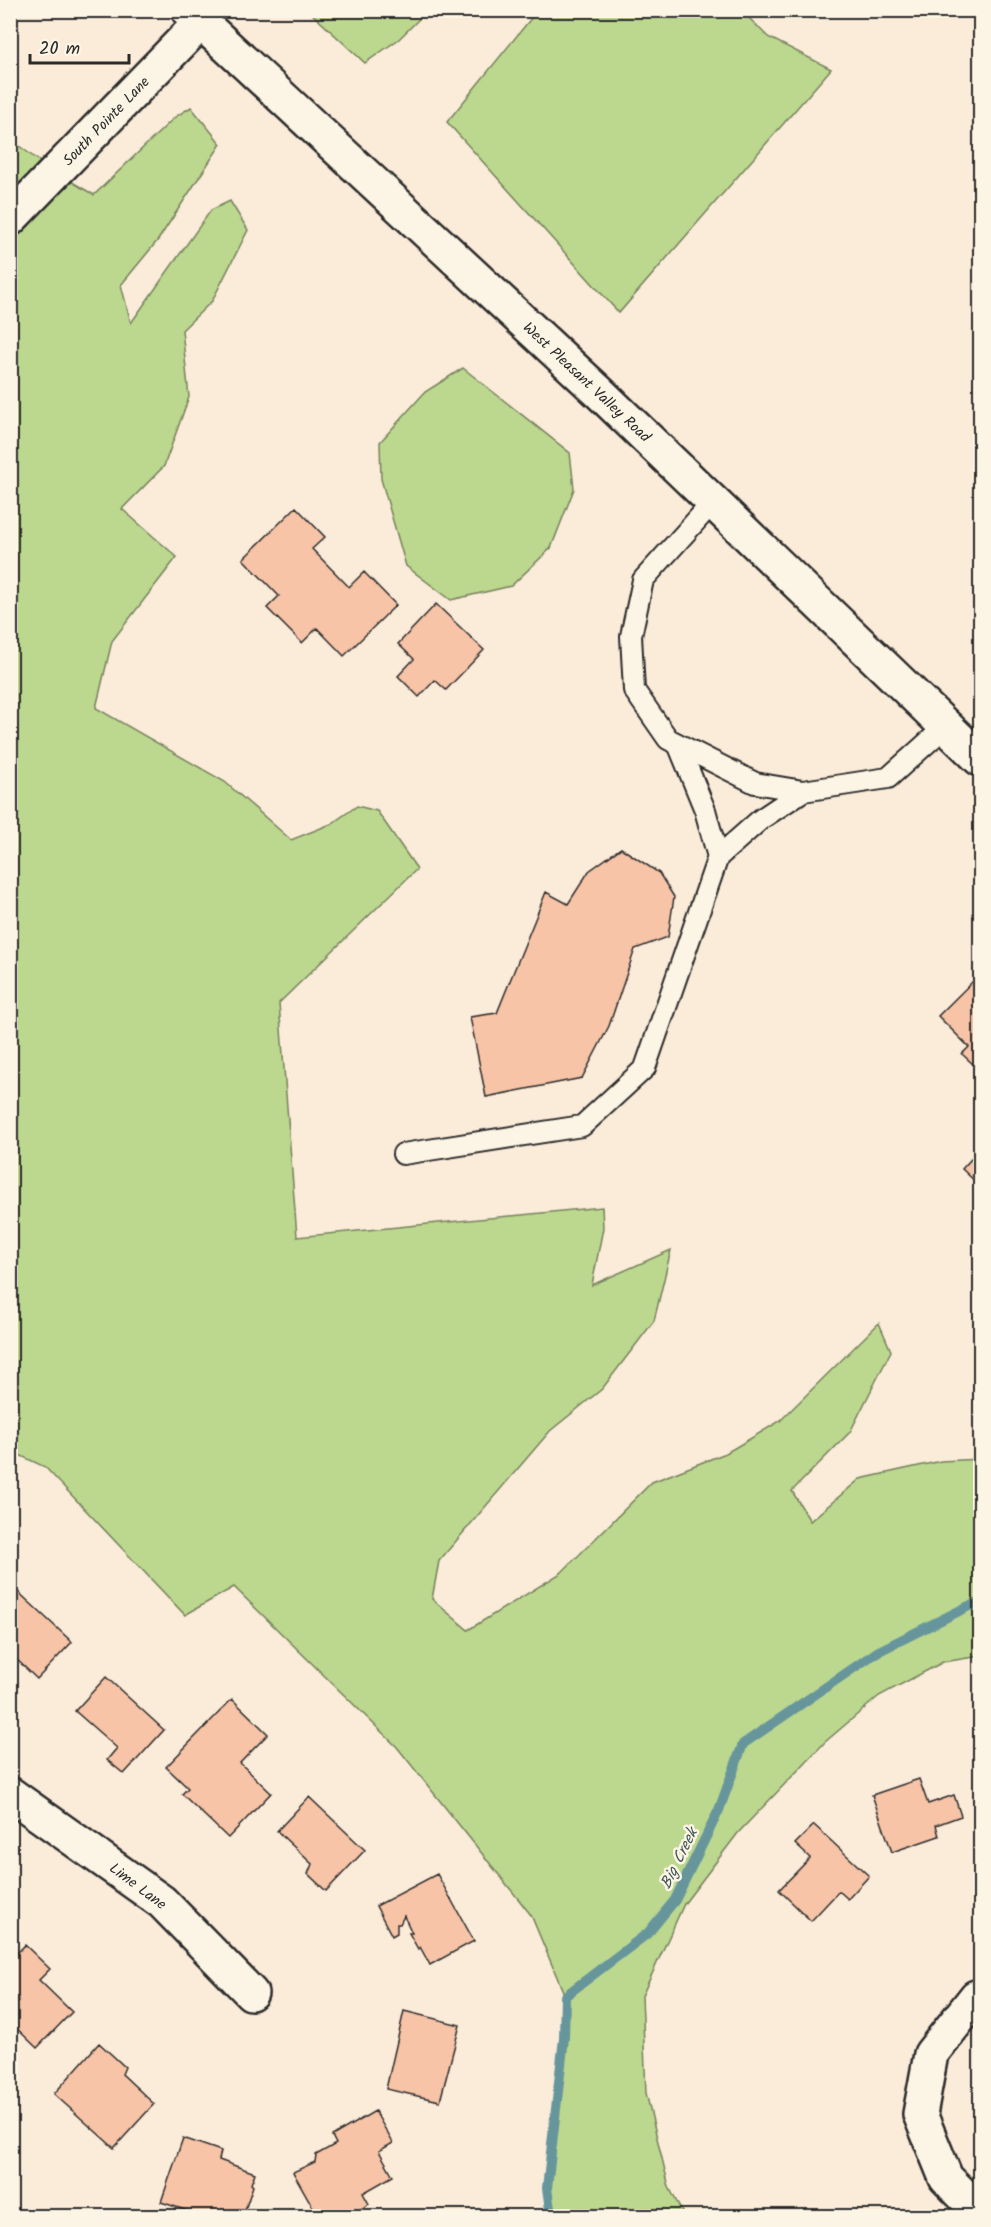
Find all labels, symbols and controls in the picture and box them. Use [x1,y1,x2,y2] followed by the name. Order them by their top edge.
[30,27,129,65] scale bar
[39,35,80,64] text: 20 m
[57,71,156,172] street label: South Pointe Lane
[517,317,656,449] street label: West Pleasant Valley Road
[654,1822,706,1893] water label: Big Creek
[104,1857,171,1917] street label: Lime Lane

